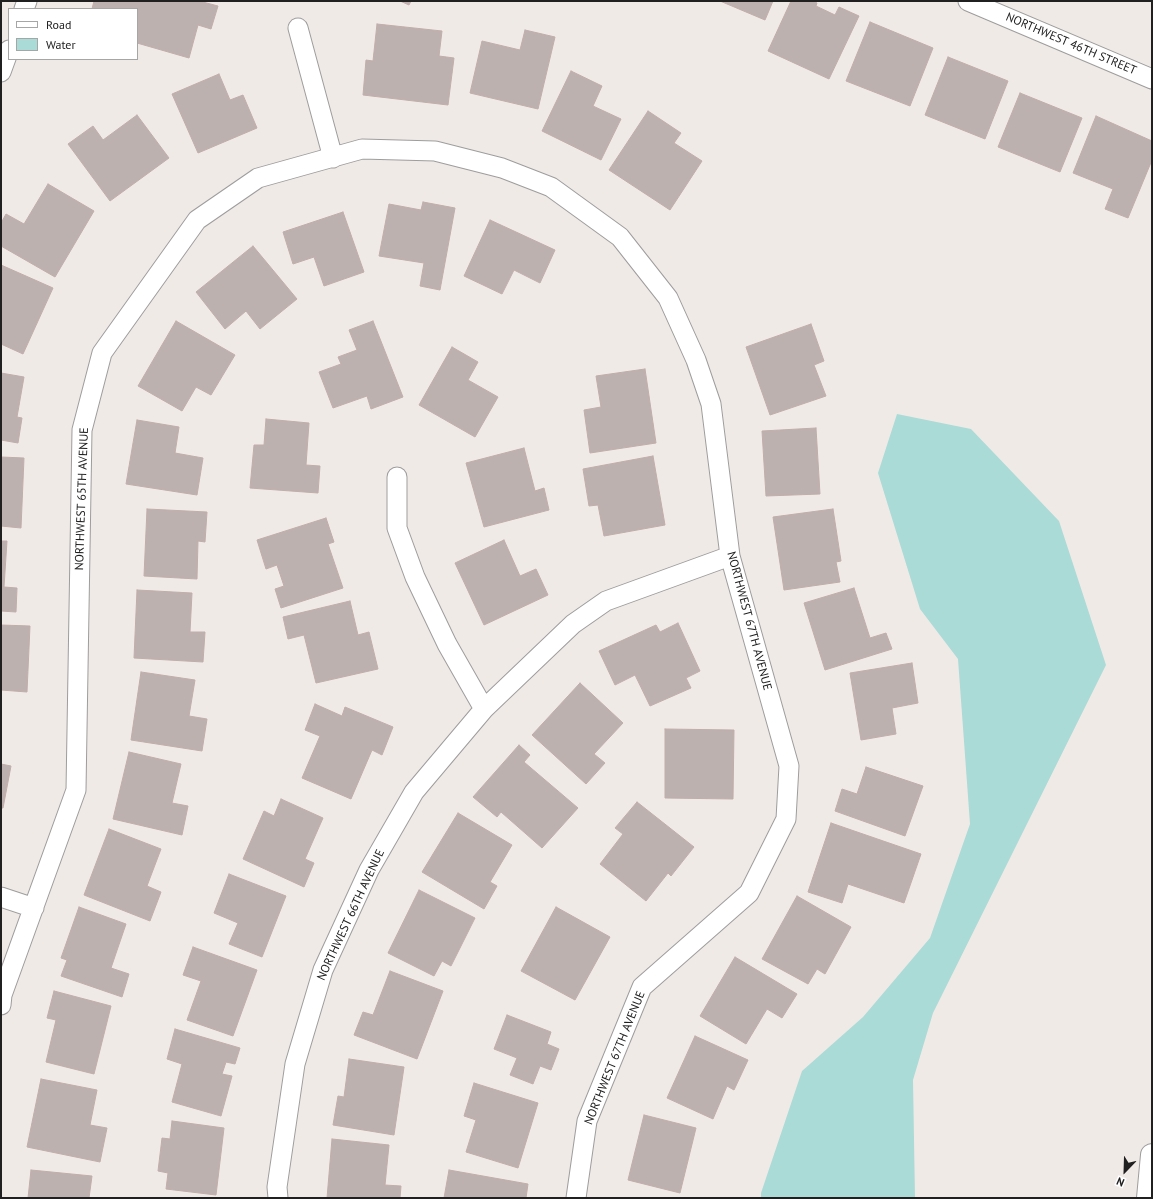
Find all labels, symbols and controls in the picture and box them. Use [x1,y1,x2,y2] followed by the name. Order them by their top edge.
[8,8,138,60] legend
[1003,10,1139,78] street label: NORTHWEST 46TH STREET
[46,17,71,32] text: Road
[46,37,76,52] text: Water
[72,427,92,571] street label: NORTHWEST 65TH AVENUE
[724,550,774,692] street label: NORTHWEST 67TH AVENUE
[314,847,388,983] street label: NORTHWEST 66TH AVENUE
[582,989,648,1127] street label: NORTHWEST 67TH AVENUE
[1105,1151,1145,1191] north arrow
[1114,1174,1126,1190] text: N

